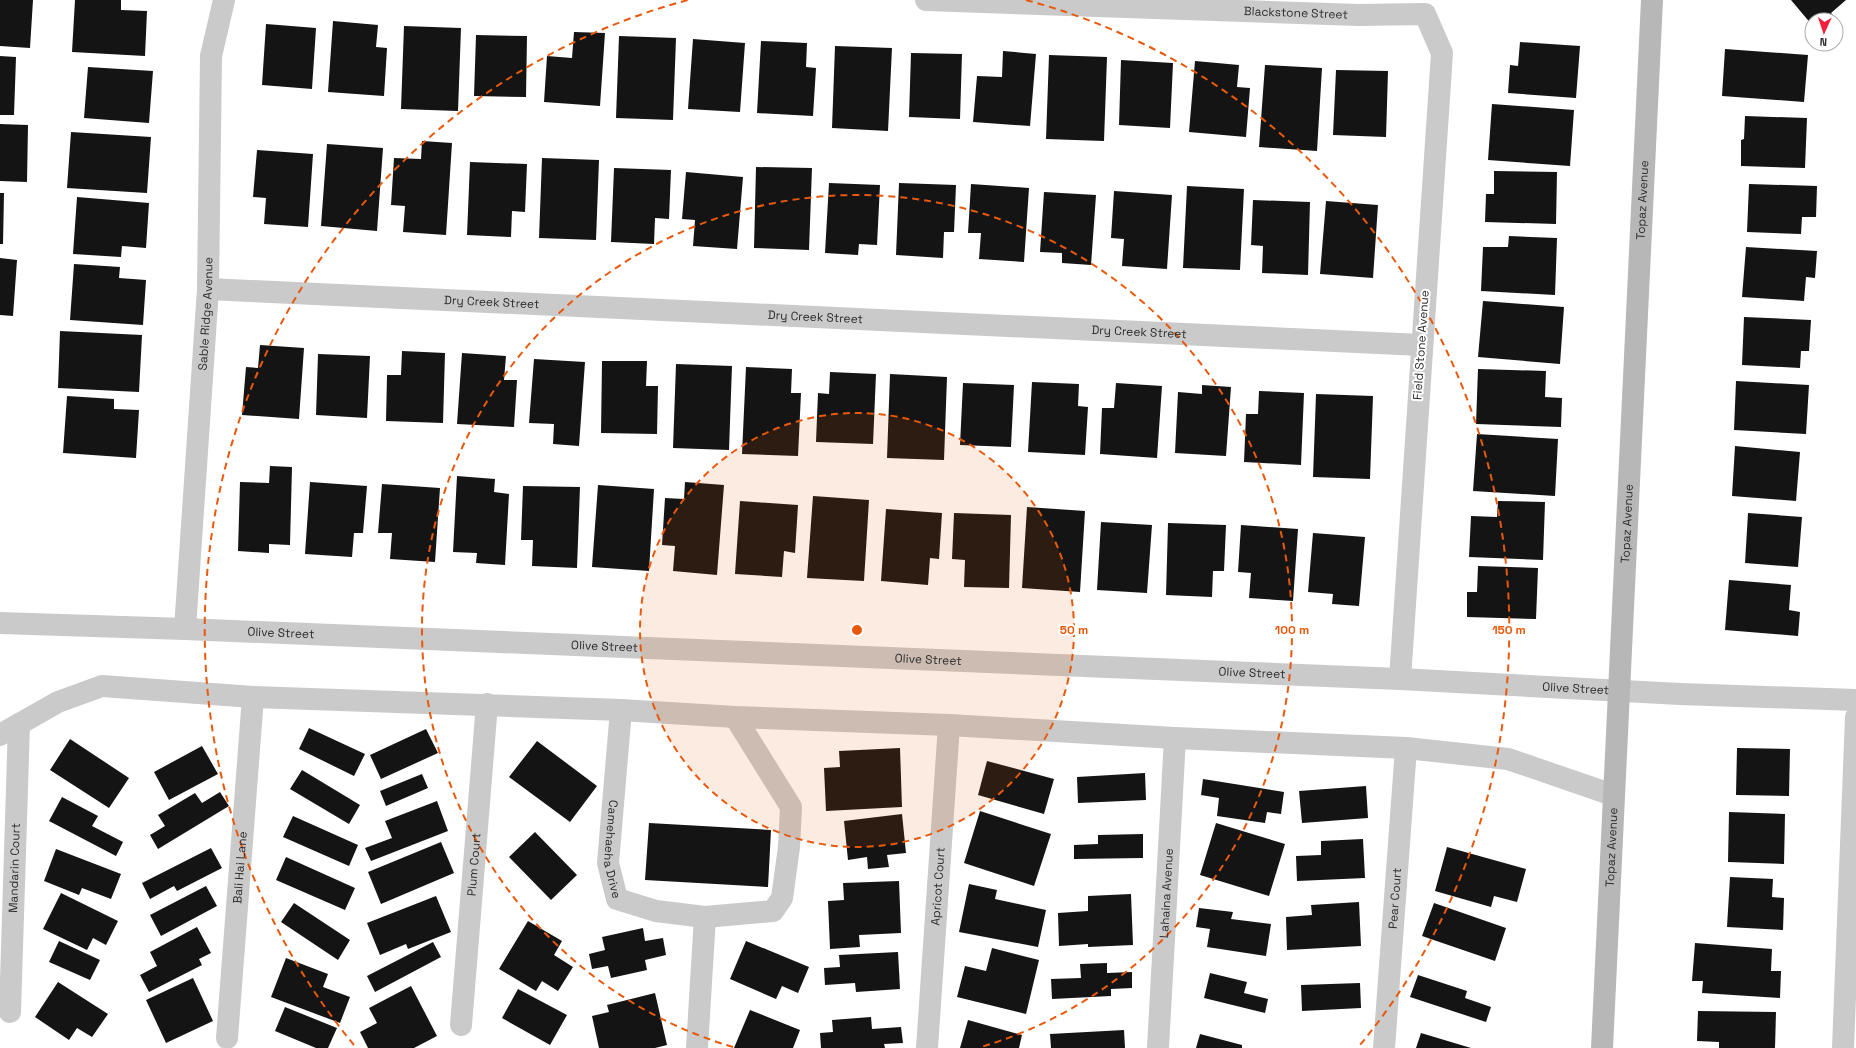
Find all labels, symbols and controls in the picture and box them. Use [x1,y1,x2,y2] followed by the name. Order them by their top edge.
[1243,3,1348,23] street label: Blackstone Street
[1804,12,1844,52] north arrow
[1819,35,1828,49] text: N
[1633,160,1652,240] street label: Topaz Avenue
[195,257,216,371] street label: Sable Ridge Avenue
[1409,290,1433,400] street label: Field Stone Avenue
[444,292,540,312] street label: Dry Creek Street
[767,307,863,327] street label: Dry Creek Street
[1091,322,1187,342] street label: Dry Creek Street
[1617,483,1637,564] street label: Topaz Avenue
[1060,622,1088,638] text: 50 m
[1275,622,1309,638] text: 100 m
[1492,622,1526,638] text: 150 m
[850,623,864,637] centre of rings
[247,624,315,642] street label: Olive Street
[571,637,638,656] street label: Olive Street
[894,650,962,669] street label: Olive Street
[1218,664,1286,682] street label: Olive Street
[1542,679,1610,698] street label: Olive Street
[600,799,625,900] street label: Camehaeha Drive
[1602,807,1621,887] street label: Topaz Avenue
[5,823,24,913] street label: Mandarin Court
[229,831,251,904] street label: Bali Hai Lane
[463,832,485,897] street label: Plum Court
[927,847,949,926] street label: Apricot Court
[1156,848,1177,939] street label: Lahaina Avenue
[1385,867,1405,930] street label: Pear Court

